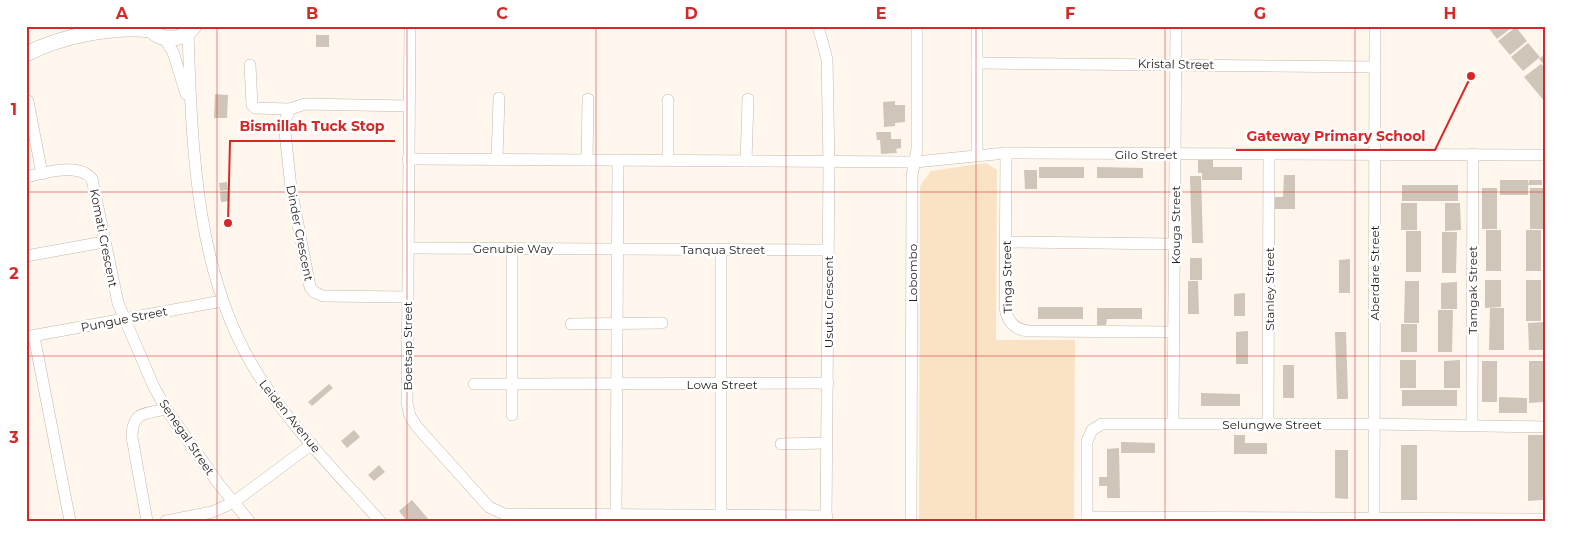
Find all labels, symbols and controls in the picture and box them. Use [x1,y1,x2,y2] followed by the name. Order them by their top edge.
[115,4,129,23] text: A
[306,4,318,23] text: B
[496,4,508,23] text: C
[684,4,698,23] text: D
[876,4,886,23] text: E
[1065,4,1075,23] text: F
[1254,4,1266,23] text: G
[1444,4,1456,23] text: H
[1138,56,1215,72] street label: Kristal Street
[11,100,17,119] text: 1
[230,112,395,141] callout: Bismillah Tuck Stop
[239,117,385,135] text: Bismillah Tuck Stop
[1236,121,1435,150] callout: Gateway Primary School
[1246,127,1426,145] text: Gateway Primary School
[1115,147,1177,162] street label: Gilo Street
[283,184,317,283] street label: Dinder Crescent
[1168,186,1183,264] street label: Kouga Street
[87,187,121,289] street label: Komati Crescent
[1367,225,1382,321] street label: Aberdare Street
[999,240,1015,314] street label: Tinga Street
[473,241,554,256] street label: Genubie Way
[681,242,765,257] street label: Tanqua Street
[905,244,920,302] street label: Lobombo
[1465,246,1480,334] street label: Tamgak Street
[1262,247,1277,331] street label: Stanley Street
[821,256,836,348] street label: Usutu Crescent
[9,264,19,283] text: 2
[400,301,415,391] street label: Boetsap Street
[80,303,169,335] street label: Pungue Street
[256,377,324,455] street label: Leiden Avenue
[686,377,758,392] street label: Lowa Street
[156,396,218,478] street label: Senegal Street
[1222,417,1322,432] street label: Selungwe Street
[8,428,19,447] text: 3

